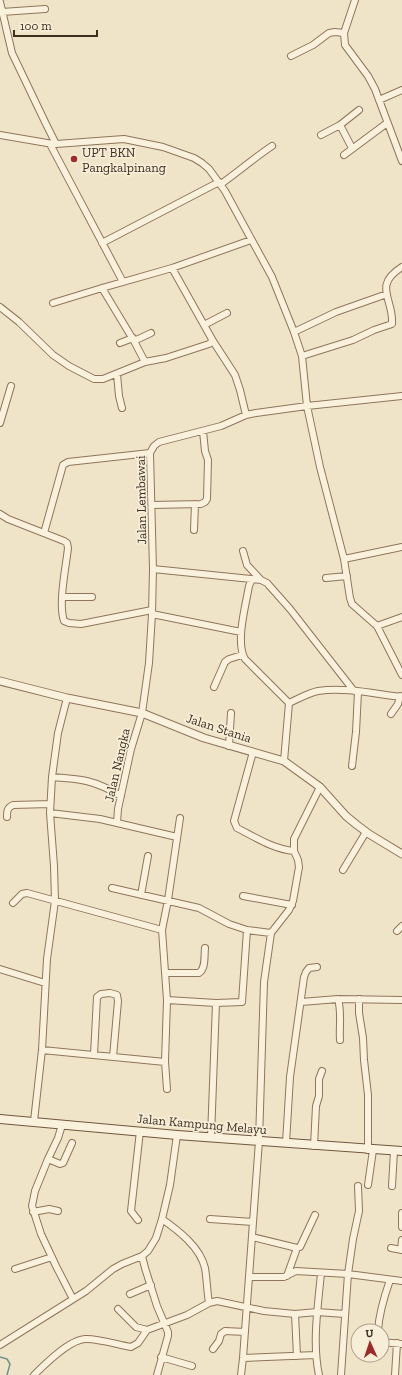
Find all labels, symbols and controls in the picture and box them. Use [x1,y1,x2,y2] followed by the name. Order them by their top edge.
[14,12,97,38] scale bar
[20,19,52,33] text: 100 m
[82,145,166,175] place label: UPT BKN Pangkalpinang
[69,154,79,164] marker: UPT BKN Pangkalpinang
[133,455,149,545] street label: Jalan Lembawai
[185,710,254,746] street label: Jalan Stania
[101,726,133,803] street label: Jalan Nangka
[136,1111,268,1137] street label: Jalan Kampung Melayu
[350,1323,390,1363] north arrow
[365,1327,374,1340] text: U

